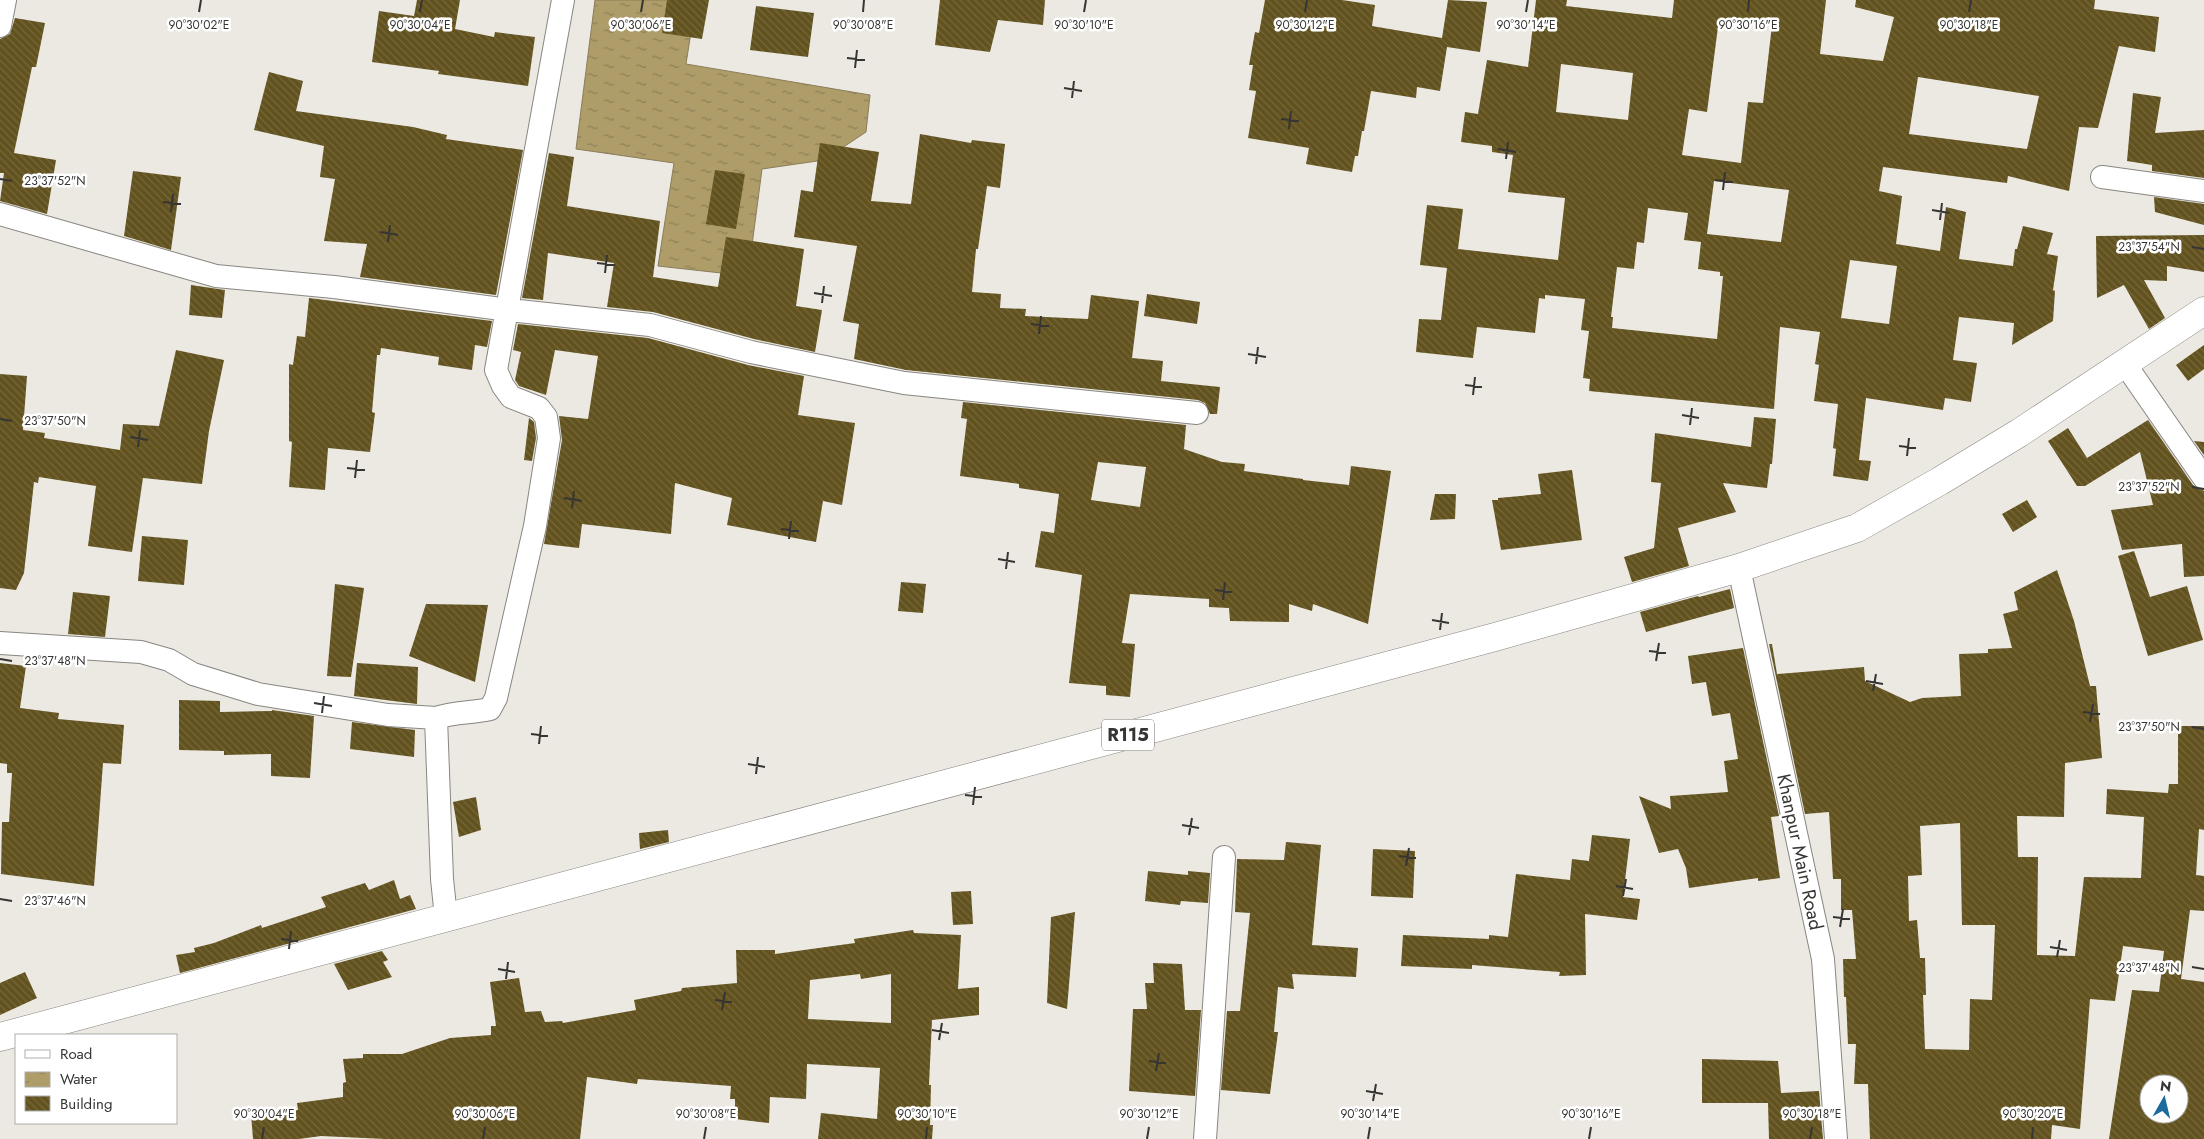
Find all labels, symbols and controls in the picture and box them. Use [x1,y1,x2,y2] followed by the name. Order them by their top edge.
[169,16,229,34] text: 90°30'02"E
[390,16,451,34] text: 90°30'04"E
[611,16,671,34] text: 90°30'06"E
[833,16,893,34] text: 90°30'08"E
[1054,16,1114,34] text: 90°30'10"E
[1275,16,1335,34] text: 90°30'12"E
[1496,16,1556,34] text: 90°30'14"E
[1718,16,1778,34] text: 90°30'16"E
[1940,16,1998,34] text: 90°30'18"E
[24,172,86,190] text: 23°37'52"N
[2118,238,2180,256] text: 23°37'54"N
[24,412,86,430] text: 23°37'50"N
[2118,478,2180,496] text: 23°37'52"N
[24,652,86,670] text: 23°37'48"N
[2118,718,2180,736] text: 23°37'50"N
[1102,720,1154,750] road number: R115
[1770,771,1830,933] street label: Khanpur Main Road
[24,892,86,910] text: 23°37'46"N
[2118,959,2180,977] text: 23°37'48"N
[15,1034,178,1124] legend
[60,1043,92,1065] text: Road
[60,1068,98,1090] text: Water
[2139,1074,2189,1124] north arrow
[2159,1075,2173,1097] text: N
[60,1093,112,1115] text: Building
[234,1105,295,1123] text: 90°30'04"E
[455,1105,515,1123] text: 90°30'06"E
[676,1105,736,1123] text: 90°30'08"E
[897,1105,957,1123] text: 90°30'10"E
[1119,1105,1179,1123] text: 90°30'12"E
[1340,1105,1400,1123] text: 90°30'14"E
[1561,1105,1621,1123] text: 90°30'16"E
[1783,1105,1841,1123] text: 90°30'18"E
[2003,1105,2063,1123] text: 90°30'20"E

